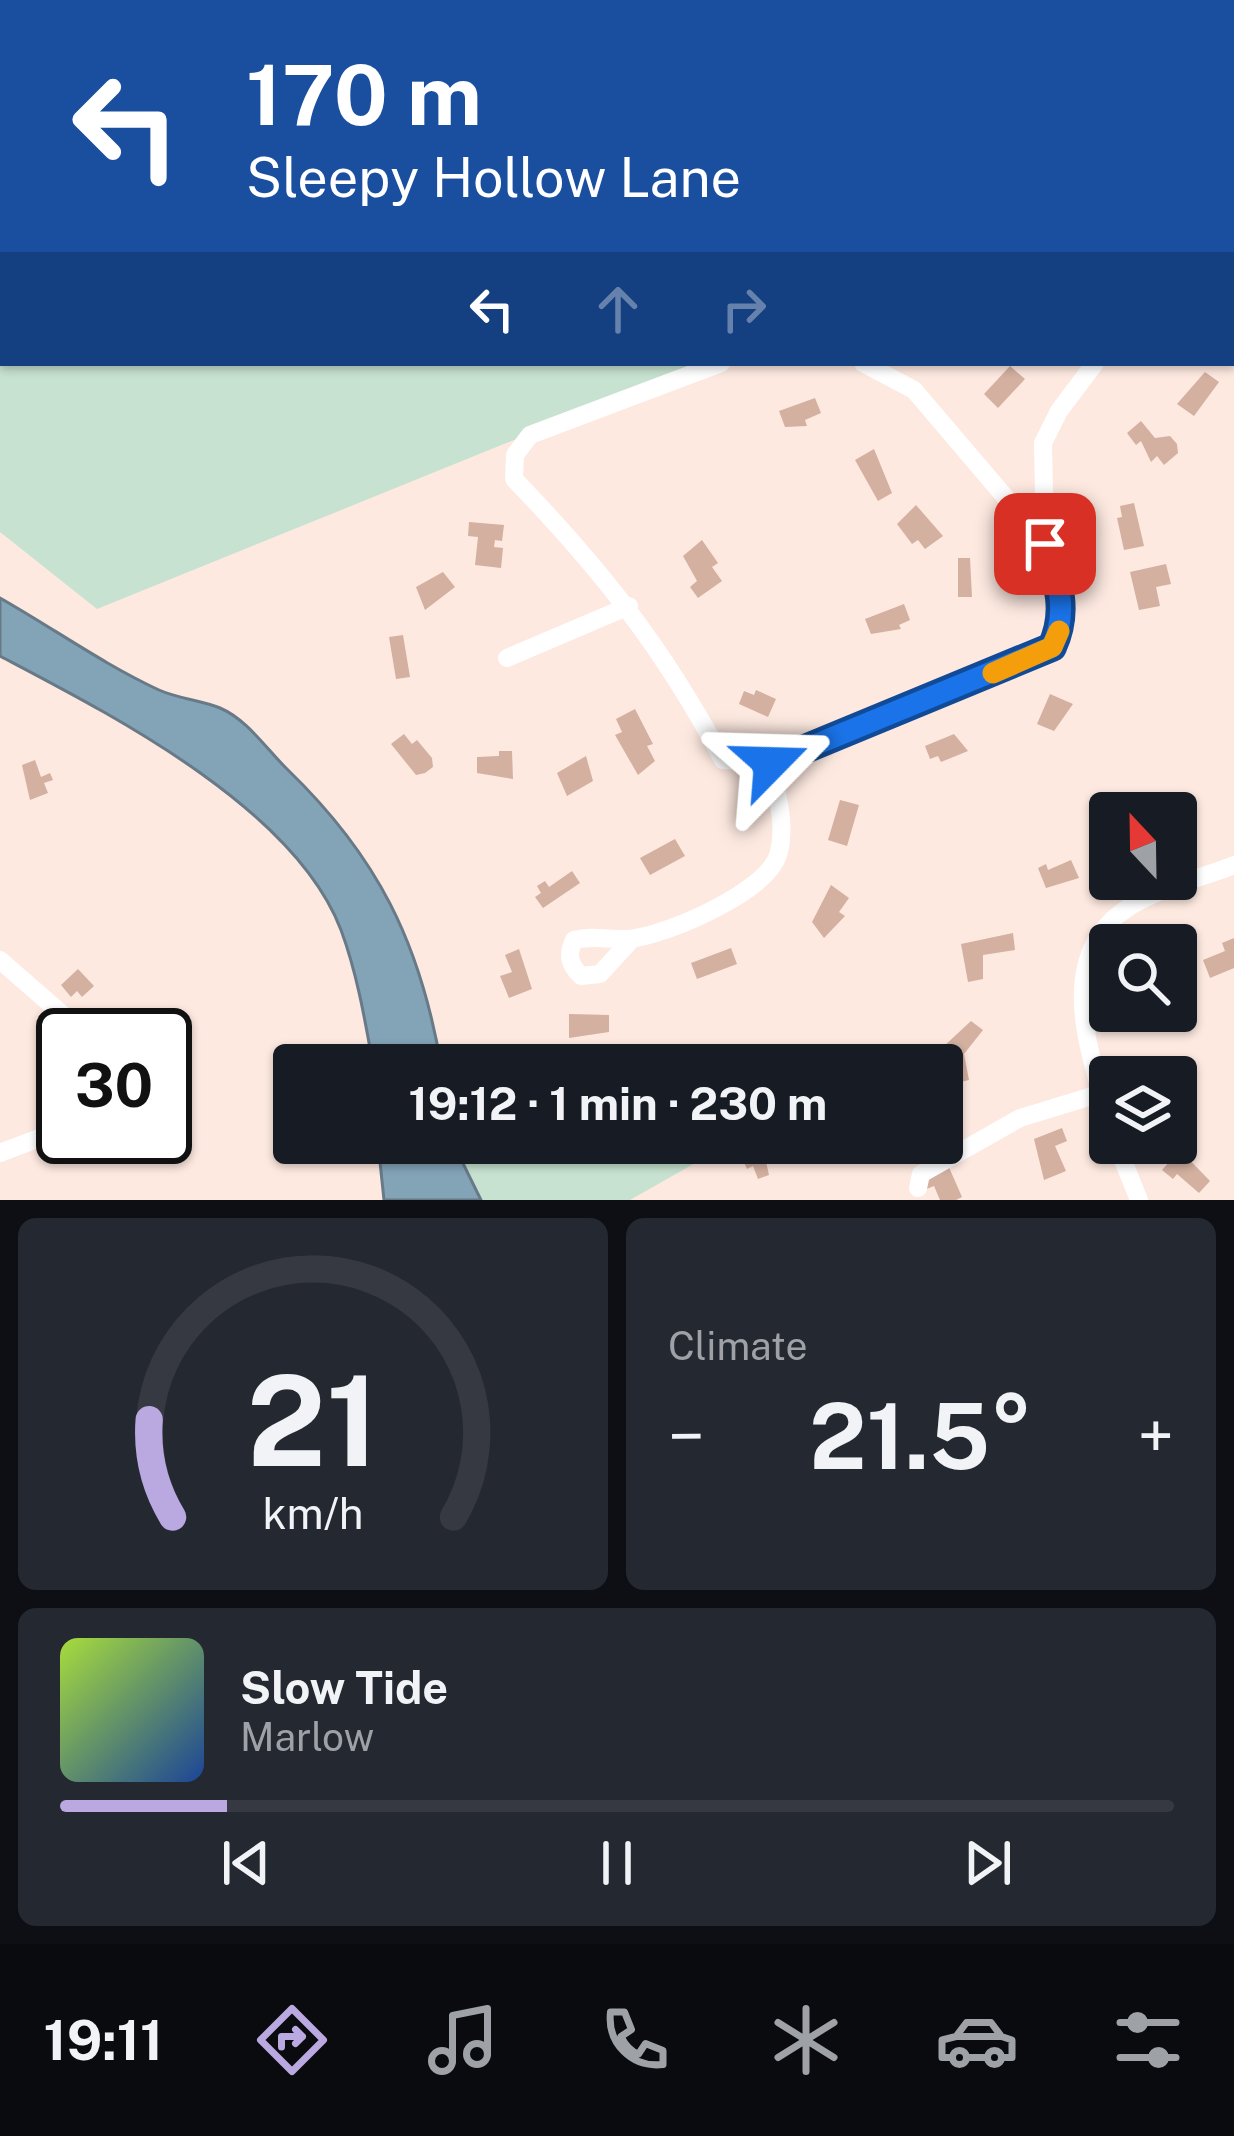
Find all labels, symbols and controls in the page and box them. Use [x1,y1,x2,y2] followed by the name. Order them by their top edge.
[246,45,482,144] text: 170 m
[48,48,204,204] icon: left
[246,146,741,209] text: Sleepy Hollow Lane
[459,276,525,342] icon: left
[585,276,651,342] icon: ahead
[711,276,777,342] icon: right
[994,493,1096,595] pin
[1012,511,1078,577] icon: arrive
[708,700,834,826] position arrow
[1089,792,1197,900] north arrow
[1089,792,1197,1164] map controls
[1089,924,1197,1032] button: search
[36,1008,192,1164] speed limit sign: 30
[1089,1056,1197,1164] button: layers
[409,1077,827,1130] text: 19:12 · 1 min · 230 m
[668,1323,808,1369] text: Climate
[247,1347,379,1494] text: 21
[809,1383,1033,1489] text: 21.5°
[668,1397,705,1475] text: −
[1137,1397,1174,1475] text: +
[263,1488,363,1539] text: km/h
[240,1661,448,1714] text: Slow Tide
[240,1714,374,1760] text: Marlow
[213,1830,279,1896] icon: previous
[584,1830,650,1896] icon: pause
[955,1830,1021,1896] icon: next
[250,1998,334,2082] icon: directions
[421,1998,505,2082] icon: music
[593,1998,677,2082] icon: phone
[764,1998,848,2082] icon: climate
[935,1998,1019,2082] icon: car
[1106,1998,1190,2082] icon: filters
[44,2009,163,2072] text: 19:11

